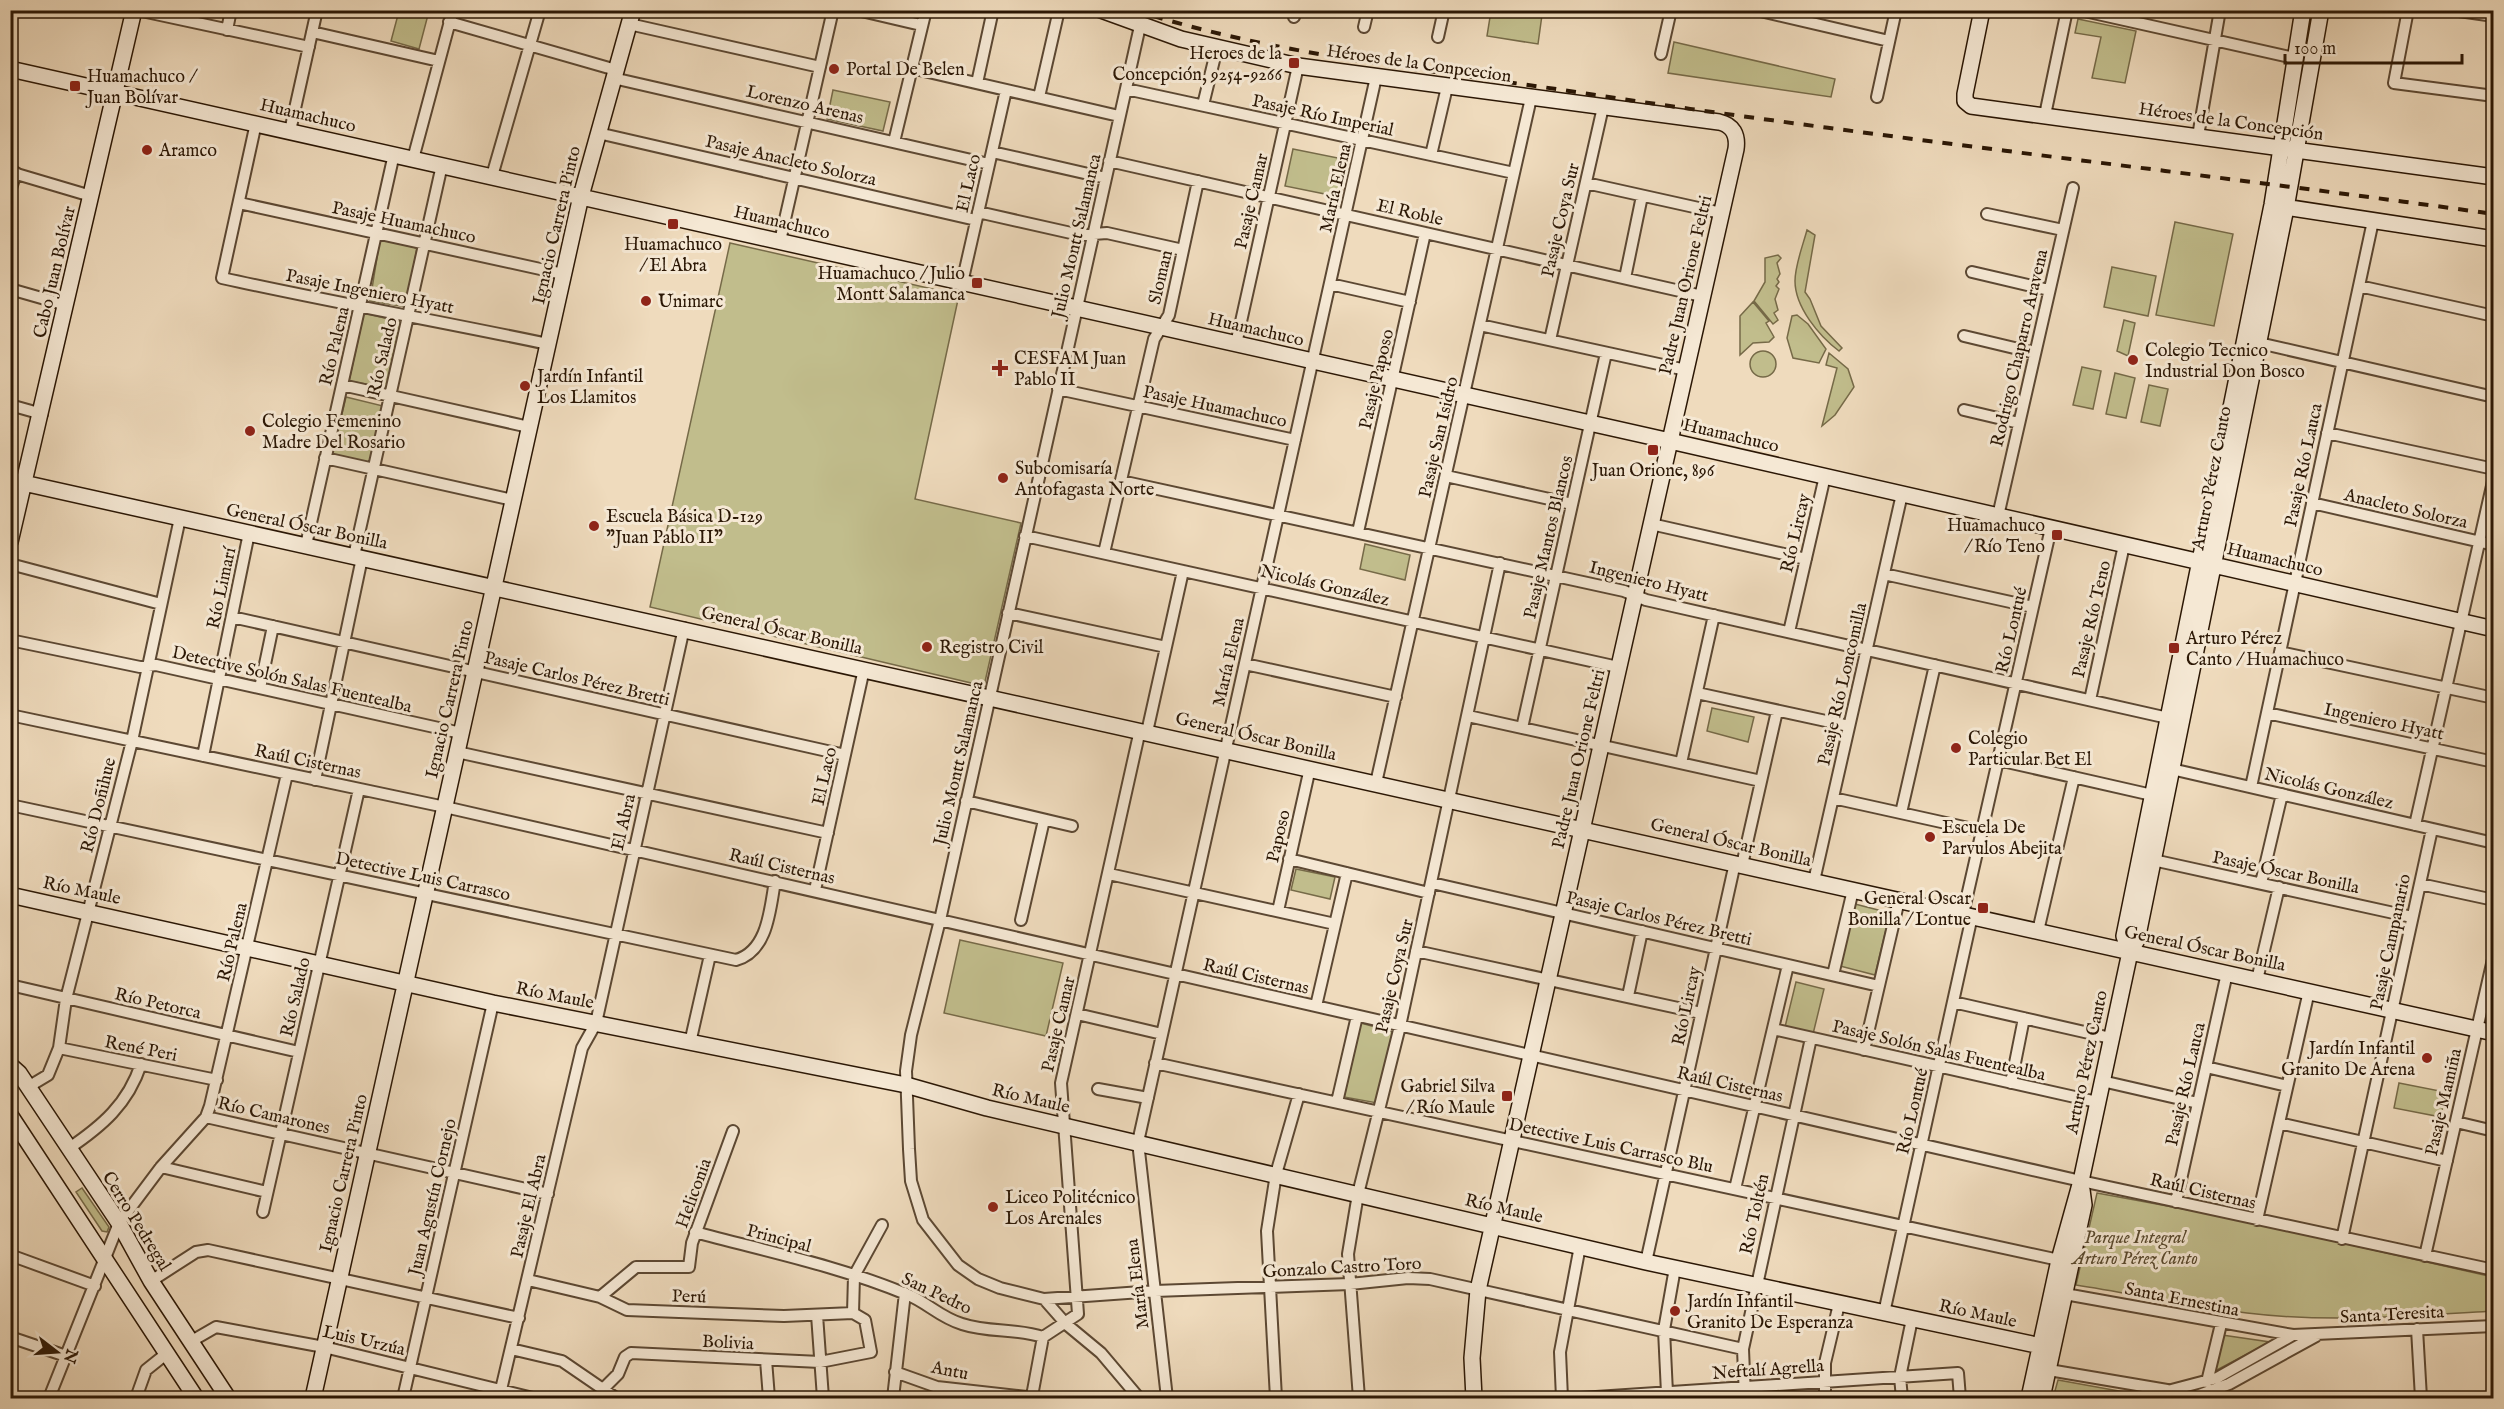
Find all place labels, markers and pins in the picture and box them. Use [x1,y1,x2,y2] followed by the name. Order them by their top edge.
[1112,43,1282,87] place label: Heroes de la Concepción, 9254-9266
[1287,56,1301,70] marker: Heroes de la Concepción, 9254-9266
[846,59,965,82] place label: Portal De Belen
[827,62,841,76] marker: Portal De Belen
[85,66,198,110] place label: Huamachuco / Juan Bolívar
[68,79,82,93] marker: Huamachuco / Juan Bolívar
[158,140,217,163] place label: Aramco
[140,143,154,157] marker: Aramco
[666,217,680,231] marker: Huamachuco / El Abra
[624,234,722,278] place label: Huamachuco / El Abra
[817,263,965,307] place label: Huamachuco / Julio Montt Salamanca
[970,276,984,290] marker: Huamachuco / Julio Montt Salamanca
[658,291,723,314] place label: Unimarc
[639,294,653,308] marker: Unimarc
[2145,340,2305,384] place label: Colegio Tecnico Industrial Don Bosco
[1014,348,1127,392] place label: CESFAM Juan Pablo II
[2126,353,2140,367] marker: Colegio Tecnico Industrial Don Bosco
[991,359,1009,377] marker: CESFAM Juan Pablo II
[535,366,643,410] place label: Jardín Infantil Los Llamitos
[518,379,532,393] marker: Jardín Infantil Los Llamitos
[262,411,405,455] place label: Colegio Femenino Madre Del Rosario
[243,424,257,438] marker: Colegio Femenino Madre Del Rosario
[1646,443,1660,457] marker: Juan Orione, 896
[1014,458,1154,502] place label: Subcomisaría Antofagasta Norte
[1590,460,1715,483] place label: Juan Orione, 896
[996,471,1010,485] marker: Subcomisaría Antofagasta Norte
[606,506,763,550] place label: Escuela Básica D-129 "Juan Pablo II"
[1947,515,2045,559] place label: Huamachuco / Río Teno
[587,519,601,533] marker: Escuela Básica D-129 "Juan Pablo II"
[2050,528,2064,542] marker: Huamachuco / Río Teno
[2185,628,2344,672] place label: Arturo Pérez Canto / Huamachuco
[939,637,1044,660] place label: Registro Civil
[920,640,934,654] marker: Registro Civil
[2167,641,2181,655] marker: Arturo Pérez Canto / Huamachuco
[1968,728,2092,772] place label: Colegio Particular Bet El
[1949,741,1963,755] marker: Colegio Particular Bet El
[1942,817,2062,861] place label: Escuela De Parvulos Abejita
[1923,830,1937,844] marker: Escuela De Parvulos Abejita
[1847,888,1971,932] place label: General Oscar Bonilla / Lontue
[1976,901,1990,915] marker: General Oscar Bonilla / Lontue
[2281,1038,2415,1082] place label: Jardín Infantil Granito De Arena
[2420,1051,2434,1065] marker: Jardín Infantil Granito De Arena
[1400,1076,1495,1120] place label: Gabriel Silva / Río Maule
[1500,1089,1514,1103] marker: Gabriel Silva / Río Maule
[1005,1187,1136,1231] place label: Liceo Politécnico Los Arenales
[986,1200,1000,1214] marker: Liceo Politécnico Los Arenales
[1685,1291,1854,1335] place label: Jardín Infantil Granito De Esperanza
[1668,1304,1682,1318] marker: Jardín Infantil Granito De Esperanza

